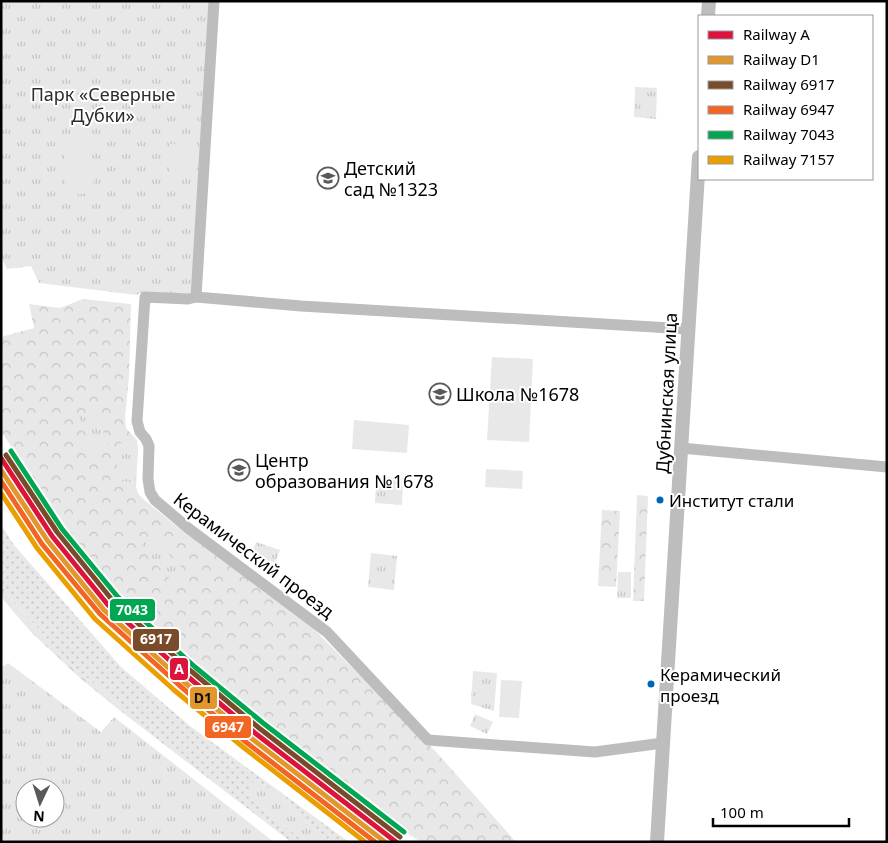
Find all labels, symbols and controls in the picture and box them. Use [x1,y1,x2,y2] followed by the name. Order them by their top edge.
[698,15,873,180] legend
[743,24,810,44] text: Railway A
[743,49,820,69] text: Railway D1
[743,74,835,94] text: Railway 6917
[31,82,175,127] park label: Парк «Северные Дубки»
[743,99,835,119] text: Railway 6947
[743,124,835,144] text: Railway 7043
[743,149,835,169] text: Railway 7157
[344,156,438,201] place label: Детский сад №1323
[316,166,340,190] school or university icon: Детский сад №1323
[650,312,682,474] street label: Дубнинская улица
[428,382,452,406] school or university icon: Школа №1678
[456,382,579,406] place label: Школа №1678
[255,448,434,493] place label: Центр образования №1678
[227,458,251,482] school or university icon: Центр образования №1678
[169,487,339,623] street label: Керамический проезд
[669,489,794,512] place label: Институт стали
[655,495,665,505] marker: Институт стали
[109,598,156,622] line badge: 7043
[116,600,148,619] text: 7043
[132,628,180,652] line badge: 6917
[140,629,172,648] text: 6917
[169,657,189,681] line badge: A
[174,659,184,678] text: A
[660,663,781,707] place label: Керамический проезд
[646,679,656,689] marker: Керамический проезд
[189,686,218,710] line badge: D1
[194,688,212,707] text: D1
[204,715,252,739] line badge: 6947
[212,717,244,736] text: 6947
[15,778,65,828] north arrow
[713,796,849,828] scale bar
[720,802,764,822] text: 100 m
[33,807,45,826] text: N

